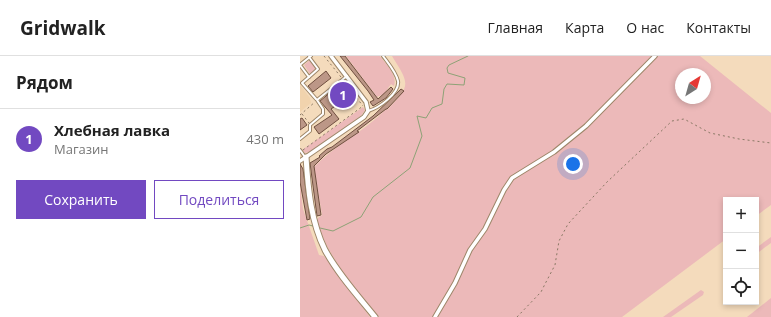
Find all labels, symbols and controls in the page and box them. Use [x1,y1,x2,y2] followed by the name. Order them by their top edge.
[20,15,106,41] text: Gridwalk
[488,18,543,37] text: Главная
[565,18,604,37] text: Карта
[626,18,664,37] text: О нас
[686,18,751,37] text: Контакты
[675,68,711,104] north arrow
[16,71,73,94] text: Рядом
[330,80,356,110] pin: 1
[54,120,170,140] text: Хлебная лавка
[25,130,33,148] text: 1
[246,130,284,148] text: 430 m
[54,140,109,158] text: Магазин
[563,154,583,174] your location
[16,180,146,219] button: Сохранить
[154,180,284,219] button: Поделиться
[723,197,759,305] map controls
[723,197,759,233] button: +
[723,233,759,269] button: −
[723,269,759,305] button: locate

